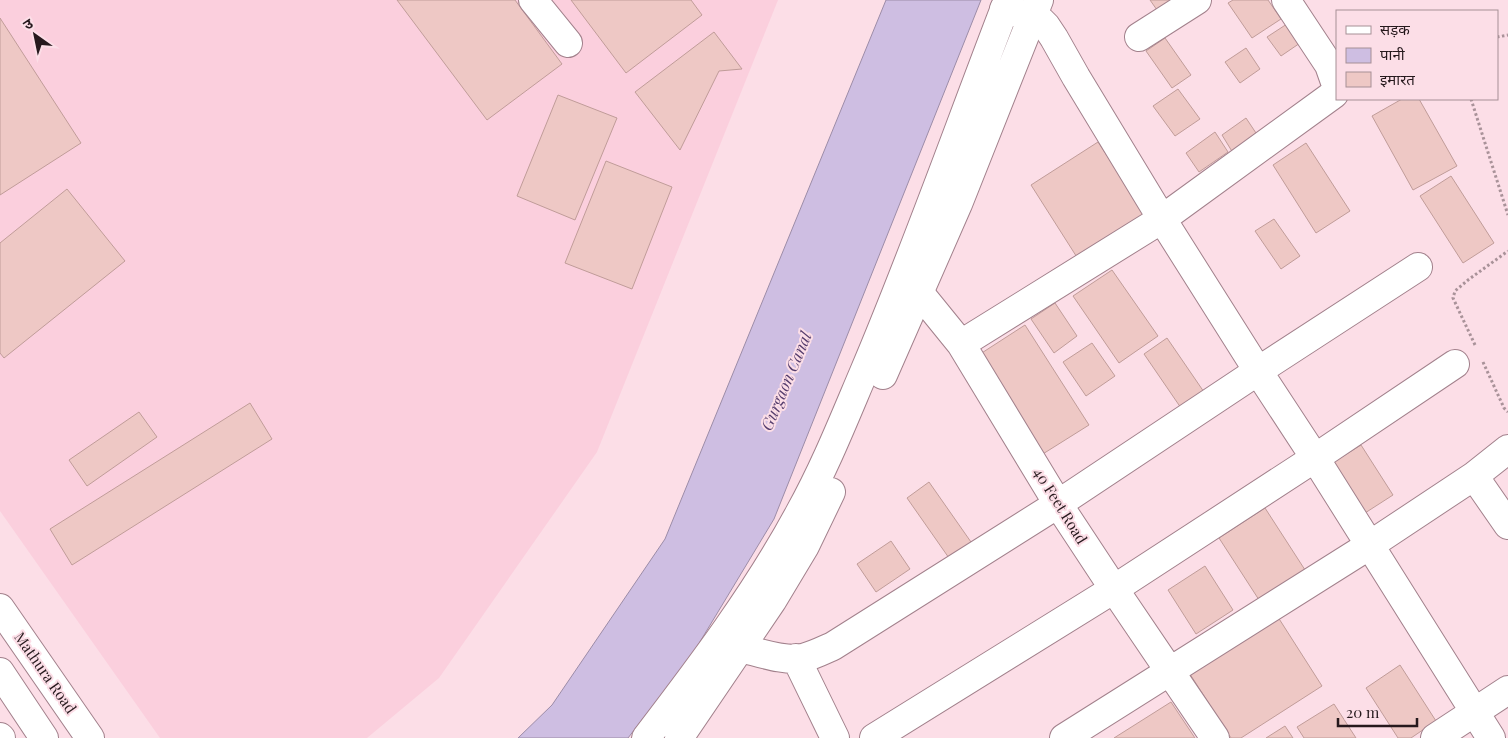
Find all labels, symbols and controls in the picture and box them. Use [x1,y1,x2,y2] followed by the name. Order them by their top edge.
[10,10,60,60] north arrow
[1336,10,1498,100] legend
[19,13,37,34] text: उ
[1380,19,1410,39] text: सड़क
[1380,44,1406,64] text: पानी
[1380,69,1415,89] text: इमारत
[755,328,816,433] water label: Gurgaon Canal
[1029,464,1092,548] street label: 40 Feet Road
[10,628,81,717] street label: Mathura Road
[1338,696,1417,728] scale bar
[1346,702,1380,722] text: 20 m

